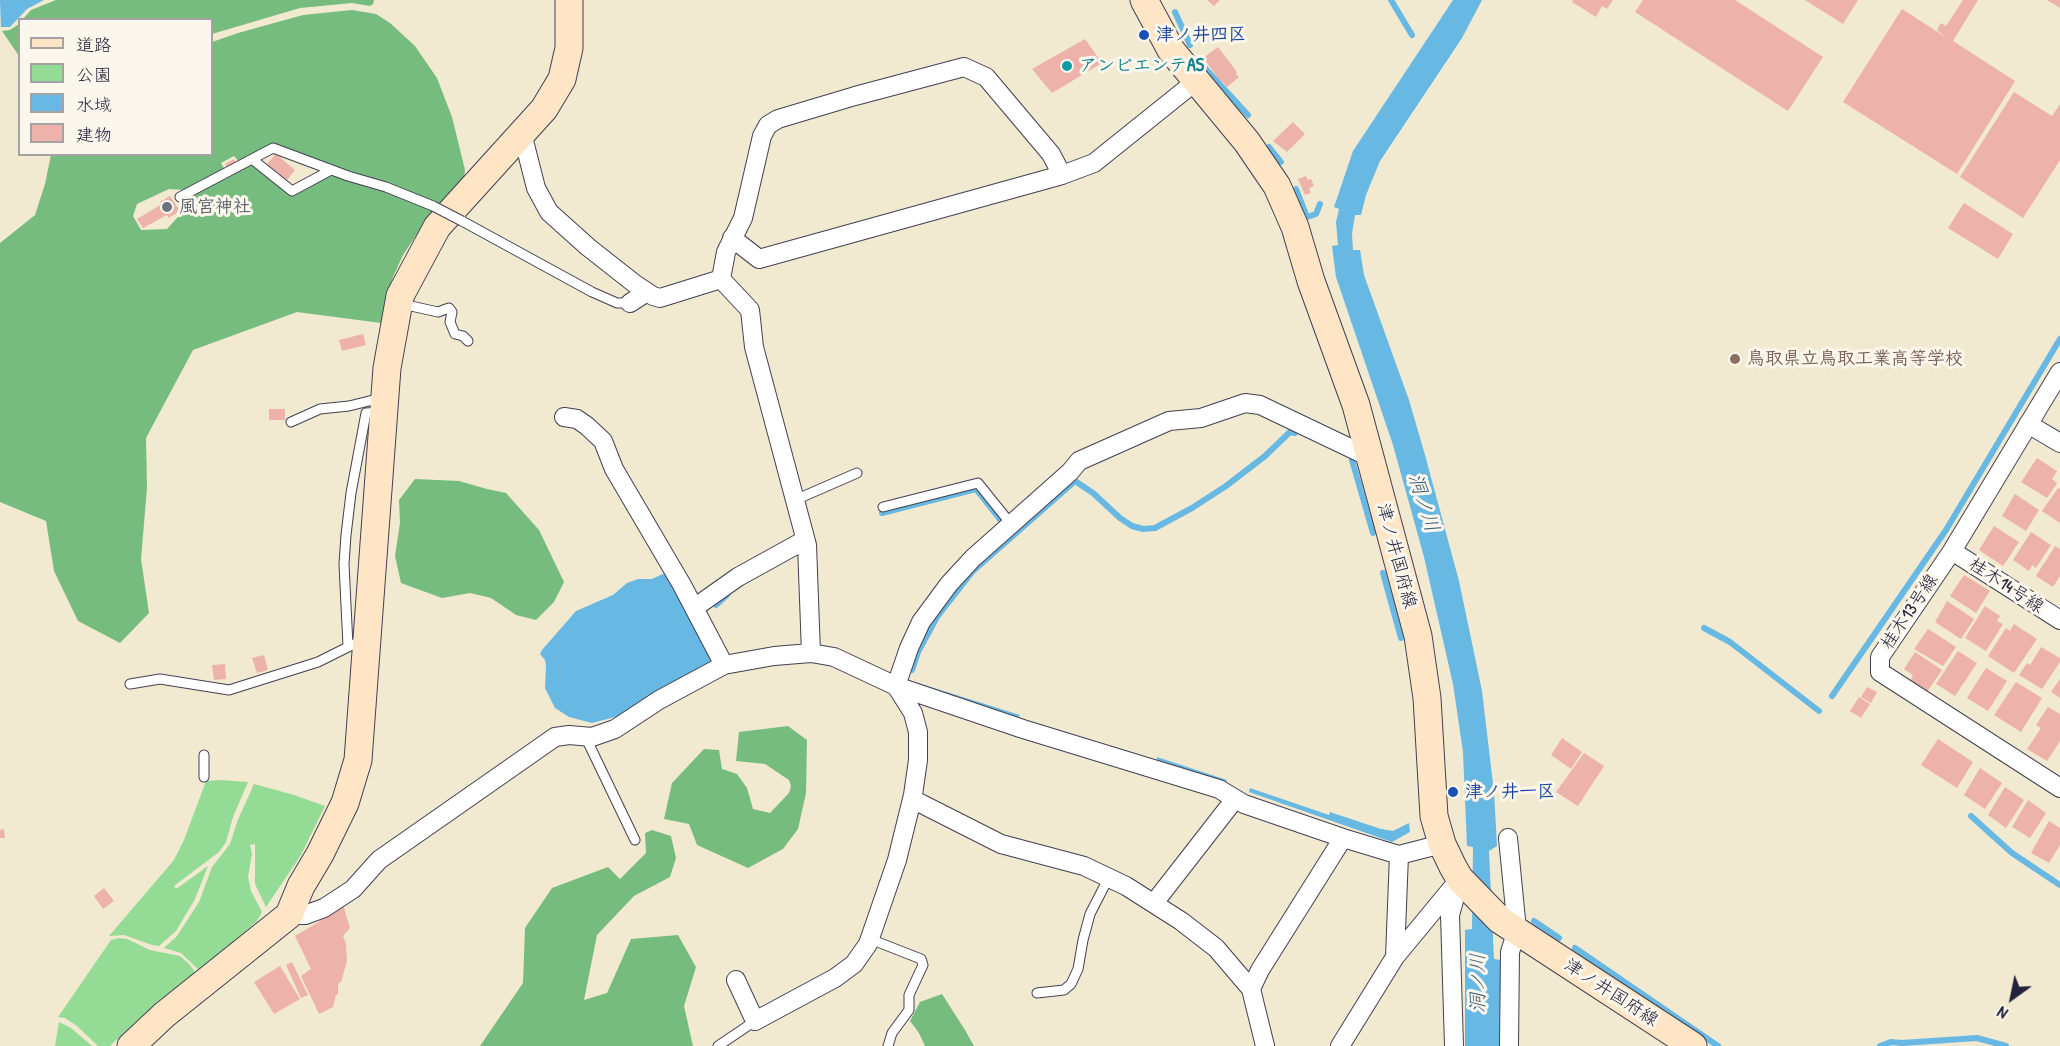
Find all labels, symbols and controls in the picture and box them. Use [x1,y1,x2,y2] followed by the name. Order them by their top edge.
[18,18,213,156] legend
[1156,24,1246,46] place label: 津ノ井四区
[1137,28,1151,42] marker: 津ノ井四区
[76,32,112,57] text: 道路
[1079,55,1204,77] place label: アンビエンテAS
[1060,59,1074,73] marker: アンビエンテAS
[76,62,112,87] text: 公園
[76,92,112,117] text: 水域
[76,122,112,147] text: 建物
[179,196,251,218] place label: 風宮神社
[160,200,174,214] marker: 風宮神社
[1747,348,1963,370] place label: 鳥取県立鳥取工業高等学校
[1728,352,1742,366] marker: 鳥取県立鳥取工業高等学校
[1402,471,1444,535] water label: 洞ノ川
[1372,501,1420,611] street label: 津ノ井国府線
[1964,554,2048,618] street label: 桂木14号線
[1877,570,1943,654] street label: 桂木13号線
[1465,781,1555,803] place label: 津ノ井一区
[1446,785,1460,799] marker: 津ノ井一区
[1467,953,1491,1013] water label: 洞ノ川
[1560,955,1662,1031] street label: 津ノ井国府線
[1982,968,2042,1028] north arrow
[1993,1002,2012,1025] text: N

